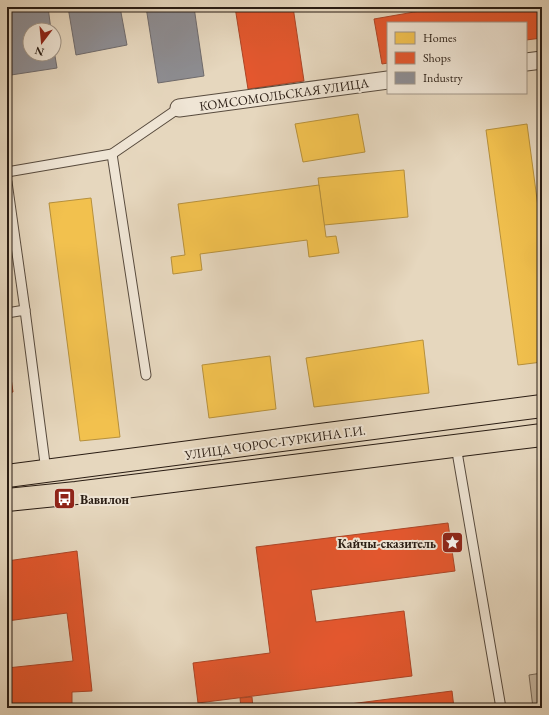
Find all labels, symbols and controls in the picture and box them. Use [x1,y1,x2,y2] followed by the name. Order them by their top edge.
[22,22,62,62] north arrow
[387,22,527,94] legend
[423,30,457,46] text: Homes
[33,44,45,60] text: N
[423,50,451,66] text: Shops
[423,70,463,86] text: Industry
[198,74,371,115] street label: КОМСОМОЛЬСКАЯ УЛИЦА
[183,421,367,464] street label: УЛИЦА ЧОРОС-ГУРКИНА Г.И.
[52,486,78,512] bus stop icon: Вавилон
[80,491,129,508] place label: Вавилон
[439,530,465,556] place icon: Кайчы-сказитель
[338,535,436,552] place label: Кайчы-сказитель

